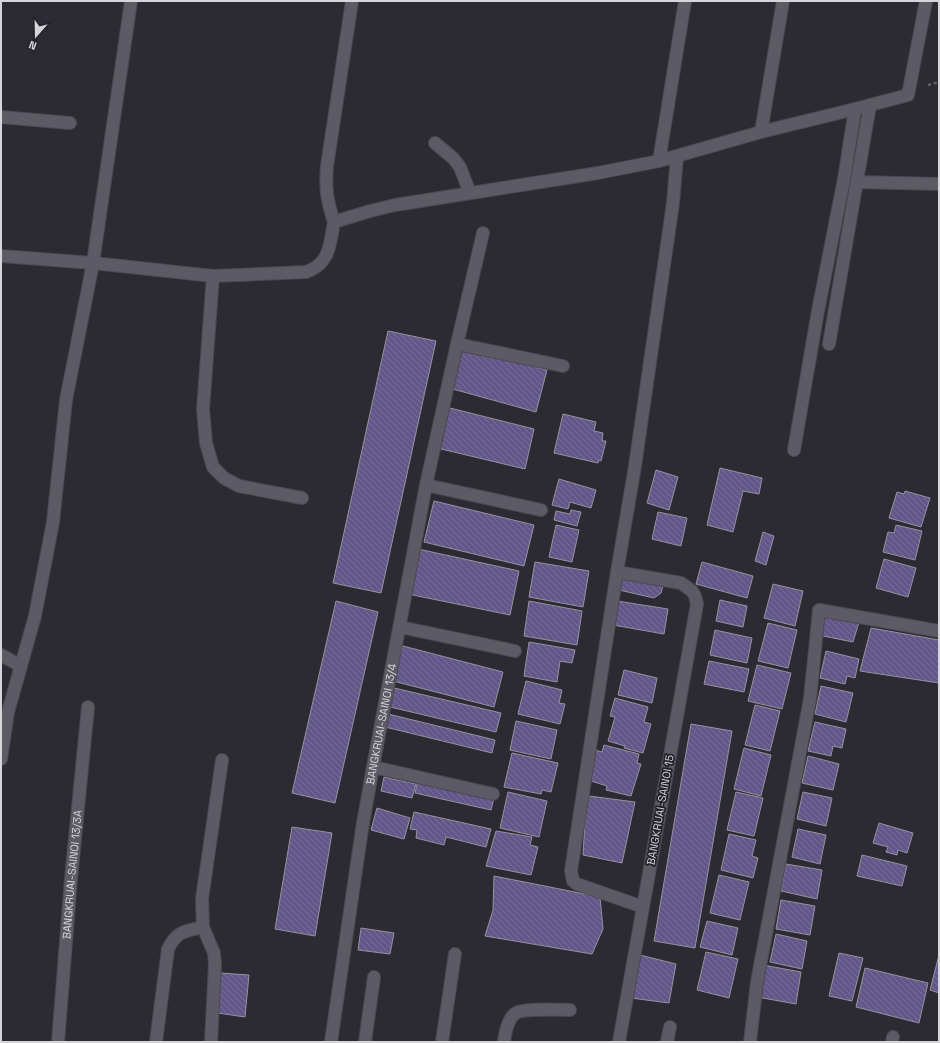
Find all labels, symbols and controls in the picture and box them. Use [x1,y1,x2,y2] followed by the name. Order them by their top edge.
[16,16,56,56] north arrow
[27,38,38,53] text: N
[363,662,399,786] street label: BANGKRUAI-SAINOI 13/4
[643,753,677,866] street label: BANGKRUAI-SAINOI 15
[59,809,85,940] street label: BANGKRUAI-SAINOI 13/3A

